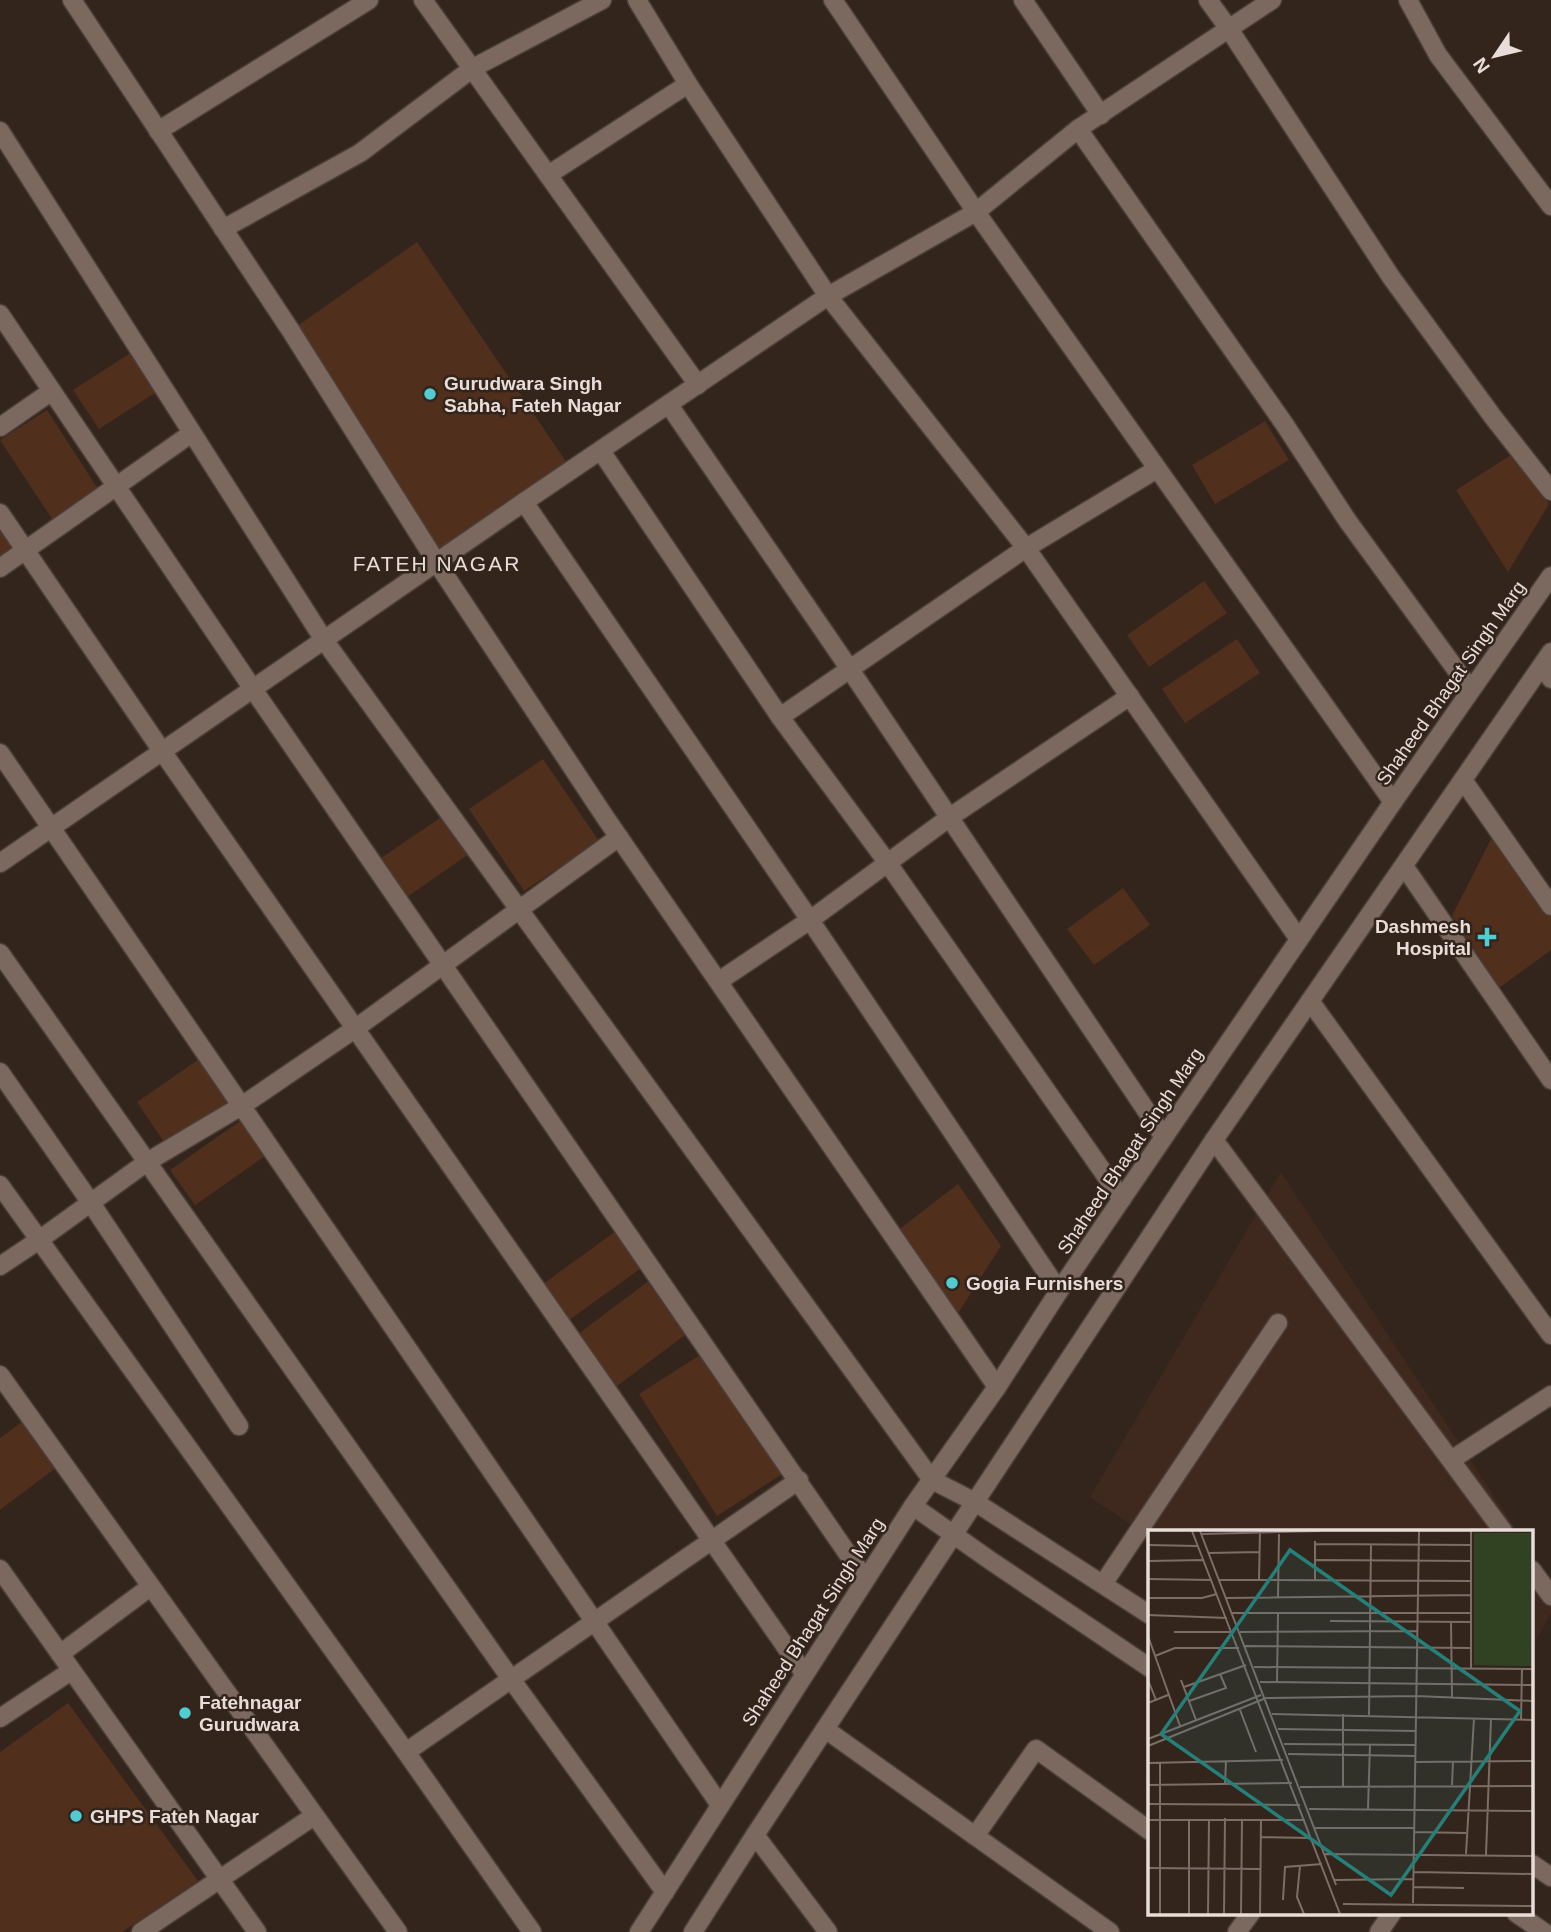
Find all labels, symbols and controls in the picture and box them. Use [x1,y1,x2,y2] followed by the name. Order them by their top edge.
[1460,21,1530,91] north arrow
[1469,54,1494,77] text: N
[444,373,622,416] place label: Gurudwara Singh Sabha, Fateh Nagar
[422,386,438,402] marker: Gurudwara Singh Sabha, Fateh Nagar
[353,552,521,575] district label: FATEH NAGAR
[1372,577,1530,789] street label: Shaheed Bhagat Singh Marg
[1375,916,1471,959] place label: Dashmesh Hospital
[1477,927,1497,947] marker: Dashmesh Hospital
[1053,1044,1207,1258] street label: Shaheed Bhagat Singh Marg
[966,1273,1123,1294] place label: Gogia Furnishers
[944,1275,960,1291] marker: Gogia Furnishers
[738,1514,888,1730] street label: Shaheed Bhagat Singh Marg
[1148,1530,1534,1914] inset map
[199,1692,302,1735] place label: Fatehnagar Gurudwara
[177,1705,193,1721] marker: Fatehnagar Gurudwara
[90,1806,260,1827] place label: GHPS Fateh Nagar
[68,1808,84,1824] marker: GHPS Fateh Nagar

